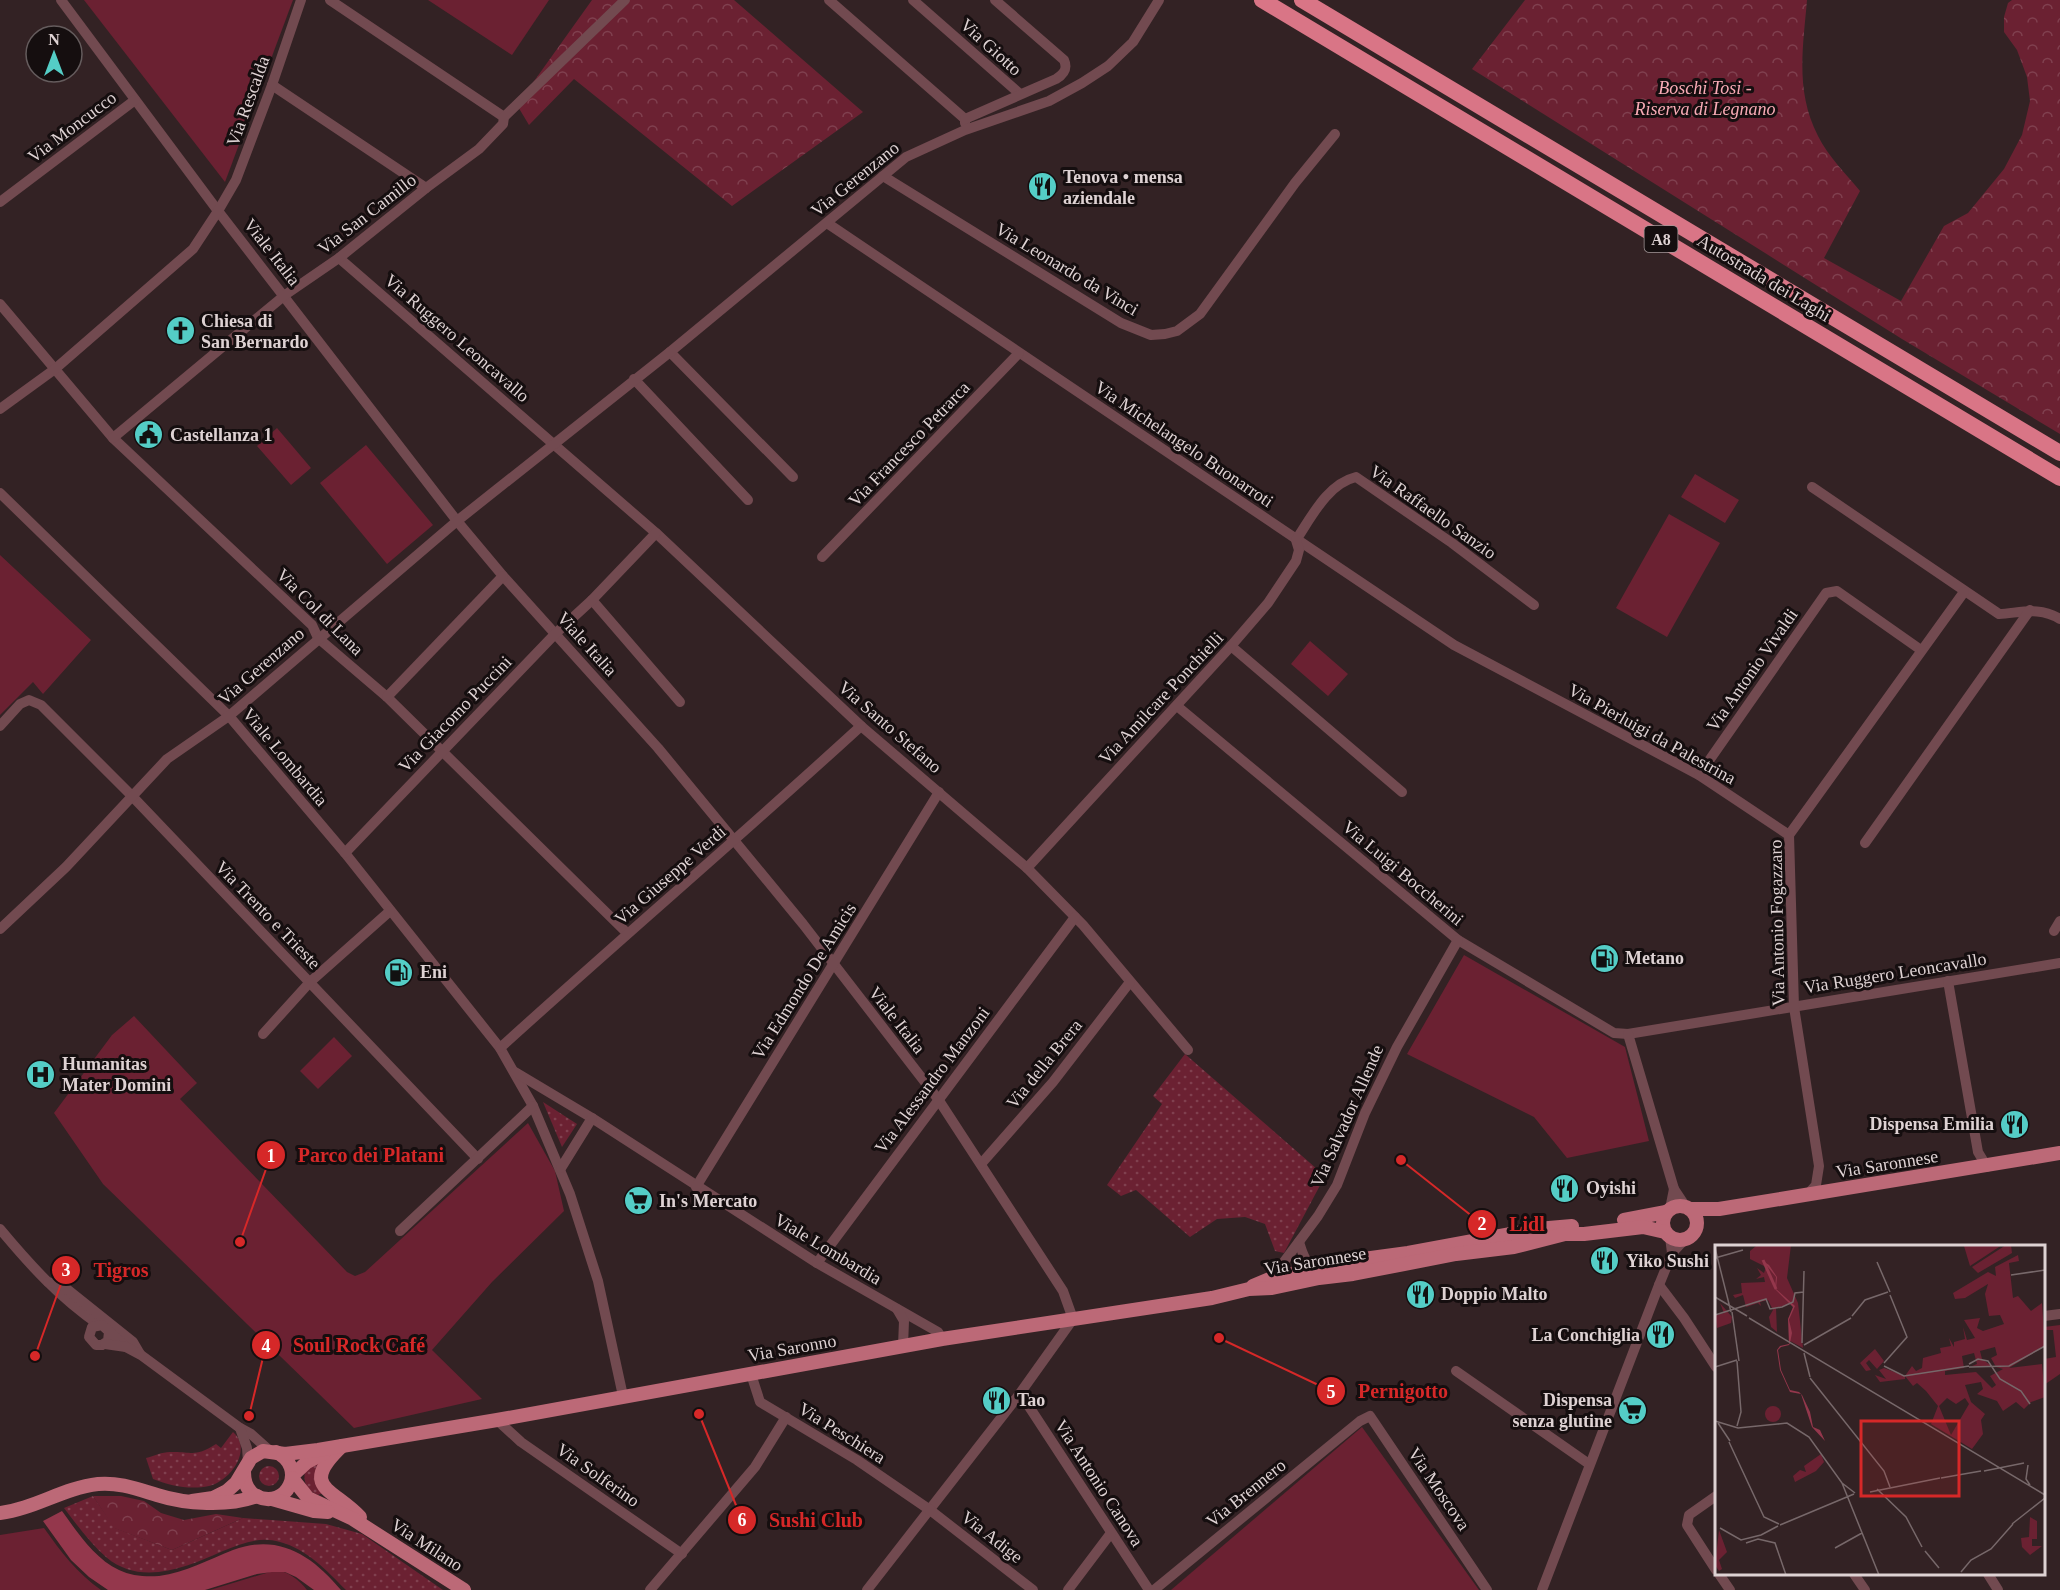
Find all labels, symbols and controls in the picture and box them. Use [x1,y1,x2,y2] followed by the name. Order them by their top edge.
[956,14,1026,80] street label: Via Giotto
[24,24,84,84] north arrow
[48,31,60,48] text: N
[222,53,274,149] street label: Via Rescalda
[1634,78,1776,119] park label: Boschi Tosi - Riserva di Legnano
[24,87,120,167] street label: Via Moncucco
[807,137,903,221] street label: Via Gerenzano
[1063,167,1183,208] place label: Tenova • mensa aziendale
[314,170,420,258] street label: Via San Camillo
[1026,171,1058,203] restaurant icon: Tenova • mensa aziendale
[240,215,304,289] street label: Viale Italia
[992,218,1142,320] street label: Via Leonardo da Vinci
[1644,226,1678,252] road number: A8
[1694,230,1834,326] street label: Autostrada dei Laghi
[381,270,533,406] street label: Via Ruggero Leoncavallo
[201,311,309,352] place label: Chiesa di San Bernardo
[164,315,196,347] church icon: Chiesa di San Bernardo
[844,377,974,511] street label: Via Francesco Petrarca
[1091,377,1277,511] street label: Via Michelangelo Buonarroti
[133,419,165,451] public building icon: Castellanza 1
[170,425,273,445] place label: Castellanza 1
[1366,461,1500,563] street label: Via Raffaello Sanzio
[272,564,368,660] street label: Via Col di Lana
[1702,605,1802,735] street label: Via Antonio Vivaldi
[553,608,621,680] street label: Viale Italia
[214,623,308,709] street label: Via Gerenzano
[1095,628,1227,768] street label: Via Amilcare Ponchielli
[394,652,516,776] street label: Via Giacomo Puccini
[834,677,946,777] street label: Via Santo Stefano
[1565,680,1739,788] street label: Via Pierluigi da Palestrina
[238,704,332,810] street label: Viale Lombardia
[1338,817,1468,929] street label: Via Luigi Boccherini
[610,821,730,929] street label: Via Giuseppe Verdi
[1766,839,1788,1007] street label: Via Antonio Fogazzaro
[211,857,325,973] street label: Via Trento e Trieste
[748,899,860,1063] street label: Via Edmondo De Amicis
[1588,942,1620,974] fuel station icon: Metano
[1625,948,1684,968] place label: Metano
[1802,949,1988,997] street label: Via Ruggero Leoncavallo
[383,956,415,988] fuel station icon: Eni
[420,962,447,982] place label: Eni
[865,983,929,1057] street label: Viale Italia
[870,1003,994,1157] street label: Via Alessandro Manzoni
[1002,1015,1086,1113] street label: Via della Brera
[1307,1042,1387,1190] street label: Via Salvador Allende
[62,1054,171,1095] place label: Humanitas Mater Domini
[25,1058,57,1090] hospital icon: Humanitas Mater Domini
[1999,1108,2031,1140] restaurant icon: Dispensa Emilia
[1869,1114,1994,1134] place label: Dispensa Emilia
[256,1136,456,1174] callout: Parco dei Platani
[298,1144,445,1166] text: Parco dei Platani
[267,1146,276,1166] text: 1
[1834,1146,1940,1182] street label: Via Saronnese
[1549,1172,1581,1204] restaurant icon: Oyishi
[1586,1178,1636,1198] place label: Oyishi
[622,1185,654,1217] supermarket icon: In's Mercato
[659,1191,757,1211] place label: In's Mercato
[1467,1205,1557,1243] callout: Lidl
[771,1209,885,1289] street label: Viale Lombardia
[1509,1213,1545,1235] text: Lidl
[1478,1214,1487,1234] text: 2
[1262,1243,1368,1279] street label: Via Saronnese
[1589,1245,1621,1277] restaurant icon: Yiko Sushi
[1715,1245,2045,1575] inset map
[51,1251,160,1289] callout: Tigros
[1626,1251,1709,1271] place label: Yiko Sushi
[94,1259,149,1282] text: Tigros
[62,1260,71,1280] text: 3
[1404,1278,1436,1310] restaurant icon: Doppio Malto
[1441,1284,1548,1304] place label: Doppio Malto
[1645,1319,1677,1351] restaurant icon: La Conchiglia
[1531,1325,1640,1345] place label: La Conchiglia
[251,1326,437,1364] callout: Soul Rock Café
[746,1330,838,1366] street label: Via Saronno
[293,1334,425,1356] text: Soul Rock Café
[262,1336,271,1356] text: 4
[1316,1372,1460,1410] callout: Pernigotto
[1358,1380,1448,1403] text: Pernigotto
[1327,1382,1336,1402] text: 5
[980,1384,1012,1416] restaurant icon: Tao
[1017,1390,1045,1410] place label: Tao
[1512,1390,1612,1431] place label: Dispensa senza glutine
[1617,1394,1649,1426] supermarket icon: Dispensa senza glutine
[795,1398,889,1468] street label: Via Peschiera
[1051,1416,1147,1550] street label: Via Antonio Canova
[553,1439,643,1511] street label: Via Solferino
[1404,1444,1474,1534] street label: Via Moscova
[1202,1455,1290,1531] street label: Via Brennero
[727,1501,875,1539] callout: Sushi Club
[957,1507,1027,1567] street label: Via Adige
[769,1509,863,1531] text: Sushi Club
[738,1510,747,1530] text: 6
[387,1514,467,1576] street label: Via Milano

